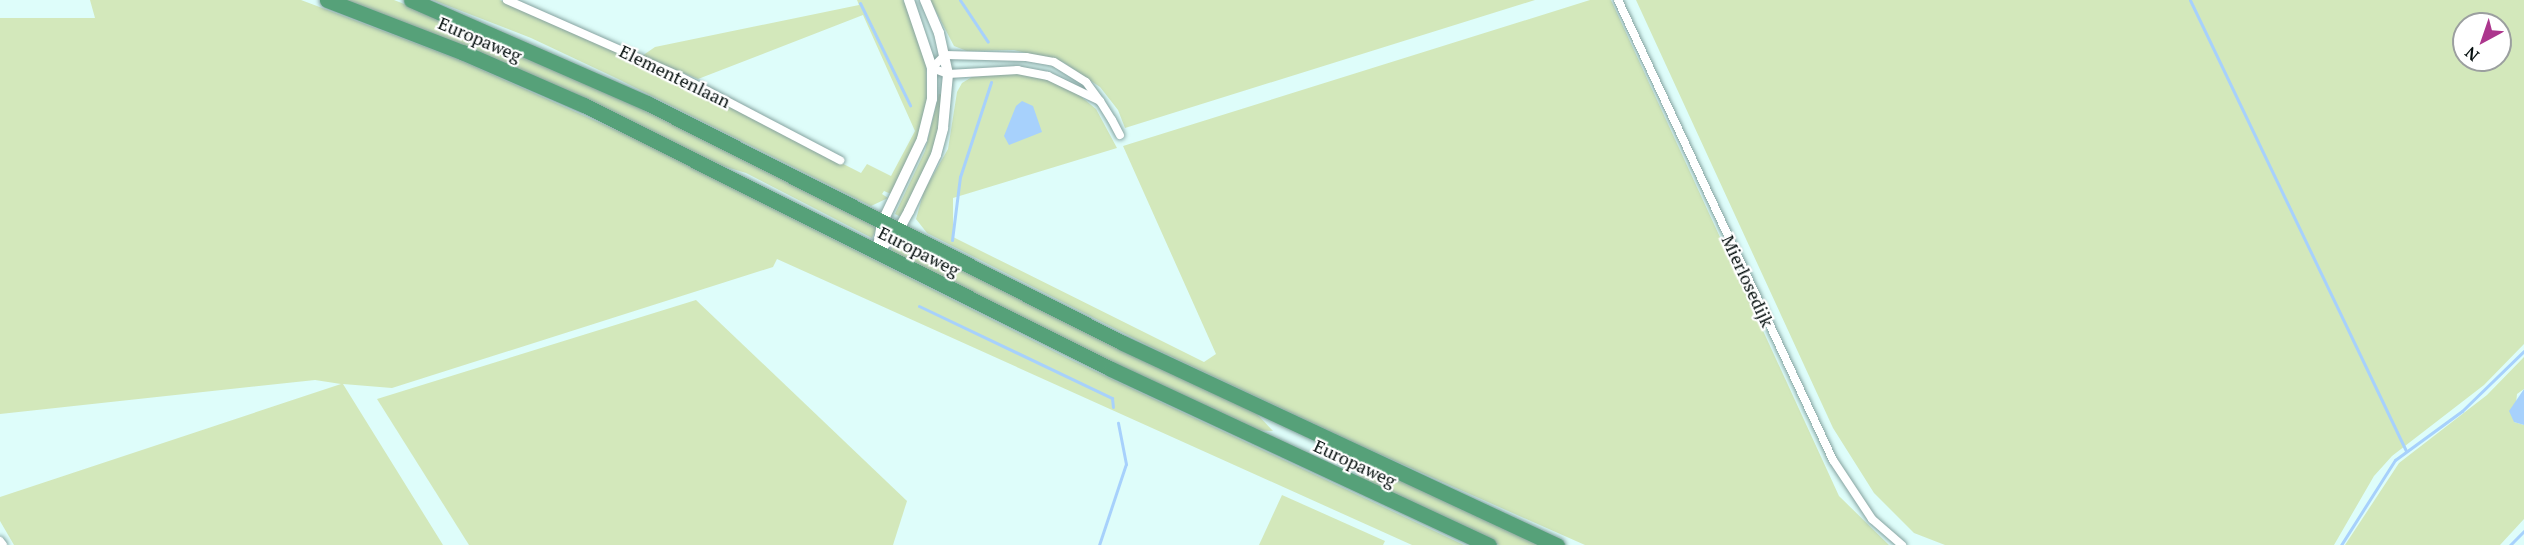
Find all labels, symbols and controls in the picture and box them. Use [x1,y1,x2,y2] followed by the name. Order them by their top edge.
[435,12,525,66] street label: Europaweg
[2452,12,2512,72] north arrow
[616,40,734,112] street label: Elementenlaan
[2460,42,2483,67] text: N
[875,221,963,281] street label: Europaweg
[1717,232,1779,330] street label: Mierlosedijk
[1310,435,1400,491] street label: Europaweg

